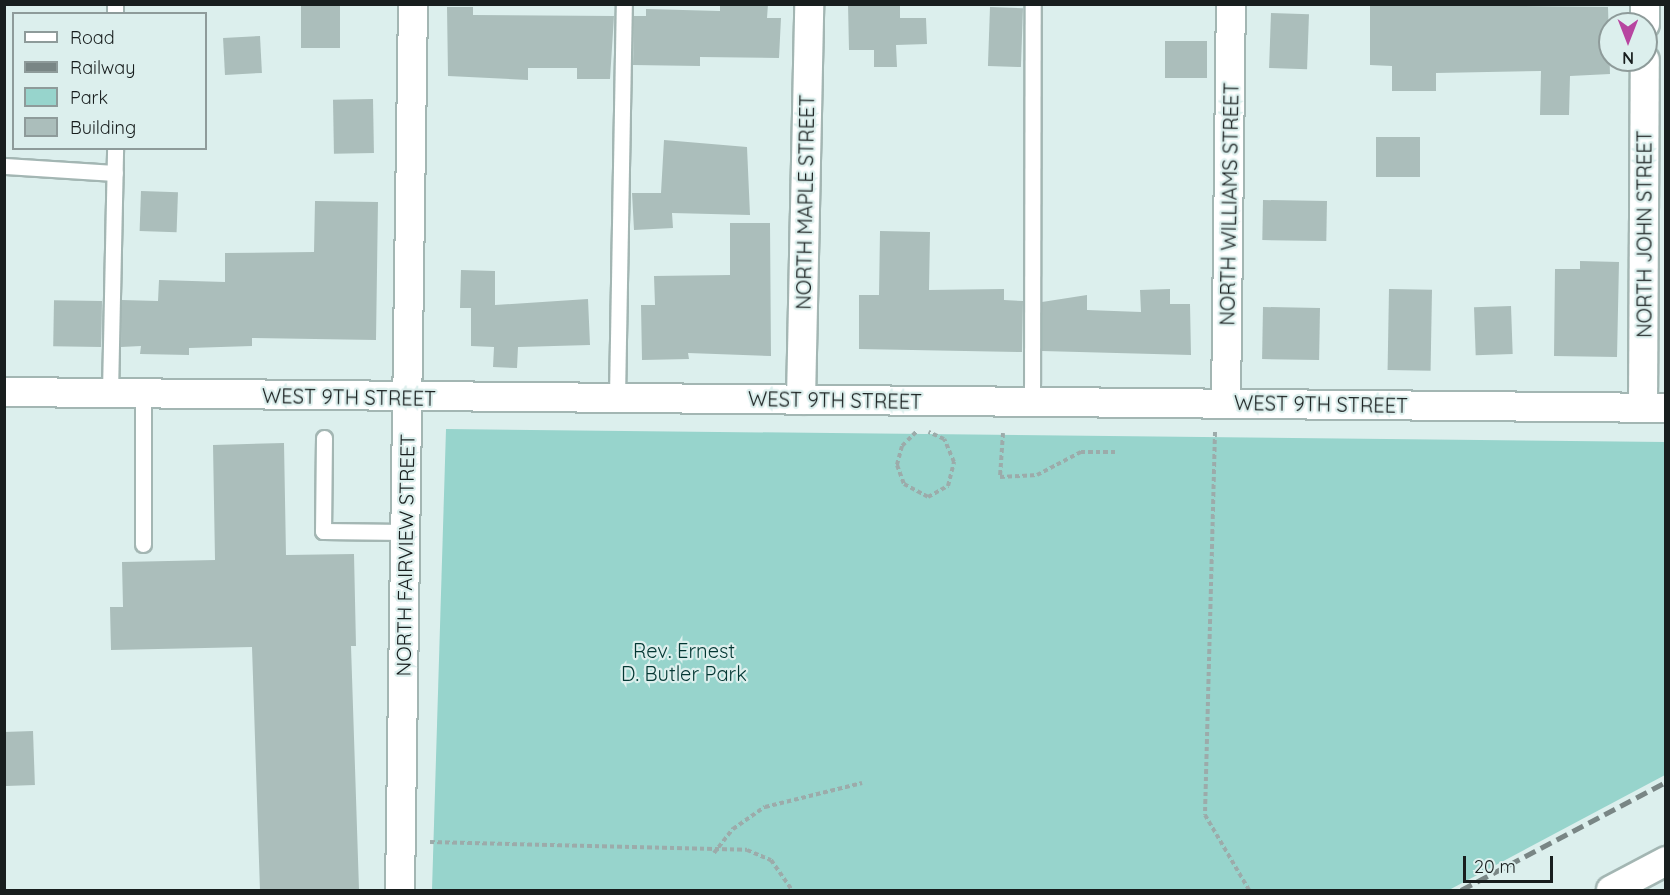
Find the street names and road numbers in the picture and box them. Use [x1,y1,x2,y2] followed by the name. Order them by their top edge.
[1215,82,1243,326] street label: NORTH WILLIAMS STREET
[791,94,819,310] street label: NORTH MAPLE STREET
[1632,130,1656,338] street label: NORTH JOHN STREET
[262,383,436,411] street label: WEST 9TH STREET
[748,386,922,414] street label: WEST 9TH STREET
[1234,390,1408,418] street label: WEST 9TH STREET
[391,434,419,676] street label: NORTH FAIRVIEW STREET

